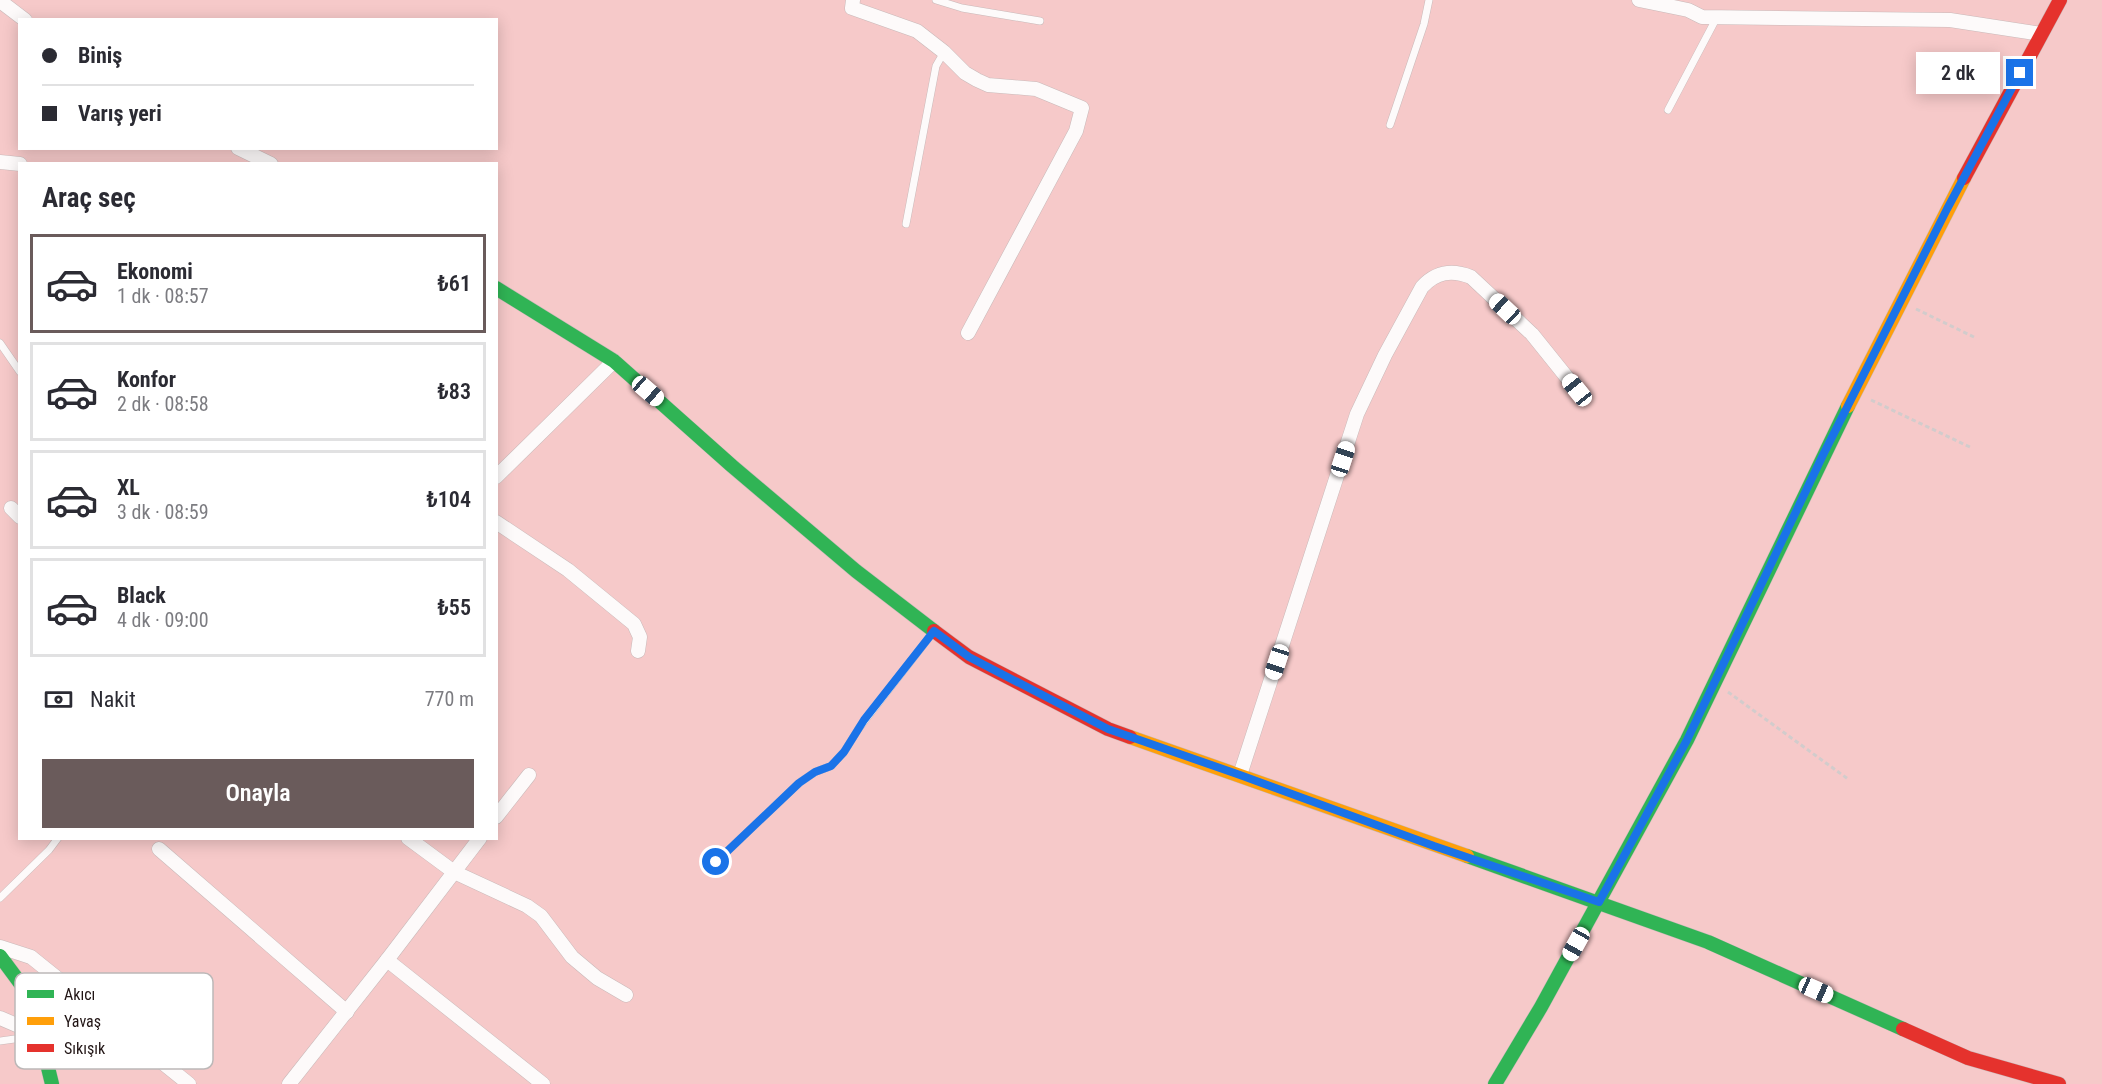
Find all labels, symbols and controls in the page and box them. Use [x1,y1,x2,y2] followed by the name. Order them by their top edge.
[78,43,122,68] text: Biniş
[1915,52,1999,94] callout: 2 dk
[2006,59,2033,86] route end
[1941,61,1975,85] text: 2 dk
[78,101,162,126] text: Varış yeri
[42,182,136,214] text: Araç seç
[45,257,99,311] icon: car
[117,259,193,284] text: Ekonomi
[437,271,471,296] text: ₺61
[117,284,209,308] text: 1 dk · 08:57
[1486,290,1524,328] car
[45,365,99,419] icon: car
[117,367,176,392] text: Konfor
[1559,370,1595,410] car
[629,372,667,410] car
[437,379,471,404] text: ₺83
[117,392,209,416] text: 2 dk · 08:58
[1329,439,1357,479] car
[45,473,99,527] icon: car
[117,475,140,500] text: XL
[426,487,471,512] text: ₺104
[117,500,209,524] text: 3 dk · 08:59
[45,581,99,635] icon: car
[117,583,166,608] text: Black
[437,595,471,620] text: ₺55
[117,608,209,632] text: 4 dk · 09:00
[1263,642,1291,682] car
[42,683,75,716] icon: cash
[90,687,136,712] text: Nakit
[425,687,474,711] text: 770 m
[42,759,474,828] button: Onayla
[702,848,729,875] route start
[1559,924,1593,964] car
[15,973,213,1069] legend
[1796,974,1836,1006] car
[64,985,95,1004] text: Akıcı
[64,1012,101,1031] text: Yavaş
[64,1039,106,1058] text: Sıkışık

